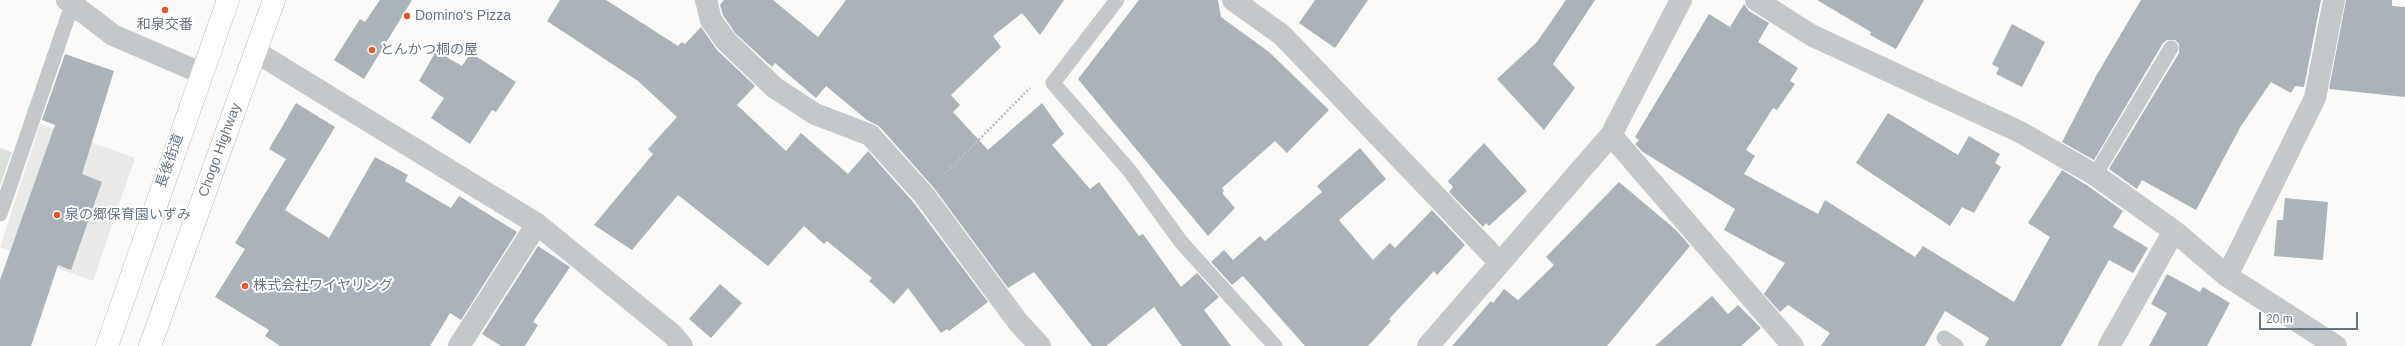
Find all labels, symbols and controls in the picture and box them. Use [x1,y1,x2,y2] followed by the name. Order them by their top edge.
[160,5,170,15] marker: 和泉交番
[415,8,511,24] place label: Domino's Pizza
[402,11,412,21] marker: Domino's Pizza
[137,17,193,33] place label: 和泉交番
[380,42,478,58] place label: とんかつ桐の屋
[367,45,377,55] marker: とんかつ桐の屋
[195,101,245,199] street label: Chogo Highway
[153,132,187,190] street label: 長後街道
[65,207,191,223] place label: 泉の郷保育園いずみ
[52,210,62,220] marker: 泉の郷保育園いずみ
[253,278,393,294] place label: 株式会社ワイヤリング
[240,281,250,291] marker: 株式会社ワイヤリング
[2261,304,2360,330] scale bar
[2266,312,2293,326] text: 20 m

